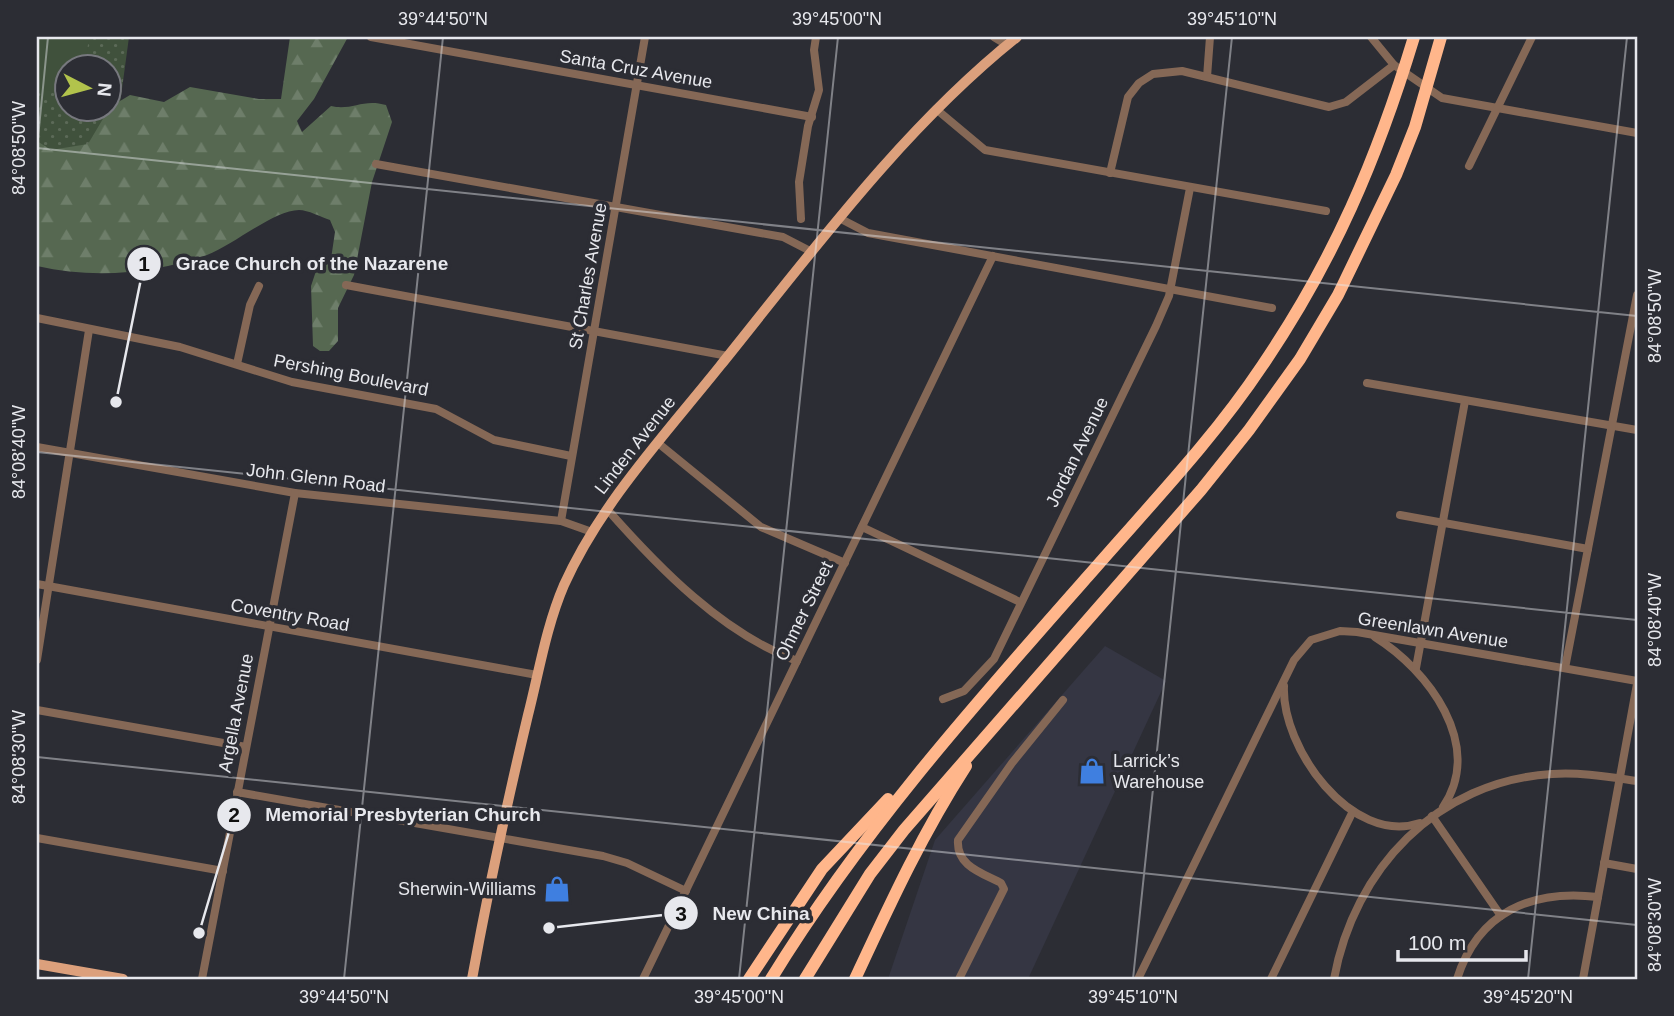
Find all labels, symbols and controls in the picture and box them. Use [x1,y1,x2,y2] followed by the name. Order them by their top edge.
[398,9,488,29] text: 39°44'50"N
[792,9,882,29] text: 39°45'00"N
[1187,9,1277,29] text: 39°45'10"N
[558,46,714,92] street label: Santa Cruz Avenue
[52,52,122,122] north arrow
[93,82,116,98] text: N
[9,101,29,195] text: 84°08'50"W
[565,201,611,351] street label: St Charles Avenue
[126,244,462,284] callout: Grace Church of the Nazarene
[138,252,150,275] text: 1
[176,253,448,274] text: Grace Church of the Nazarene
[1645,269,1665,363] text: 84°08'50"W
[272,350,430,400] street label: Pershing Boulevard
[591,392,679,498] street label: Linden Avenue
[1042,394,1112,510] street label: Jordan Avenue
[9,405,29,499] text: 84°08'40"W
[245,460,387,496] street label: John Glenn Road
[771,558,837,664] street label: Ohmer Street
[1645,573,1665,667] text: 84°08'40"W
[229,595,351,635] street label: Coventry Road
[1356,608,1510,652] street label: Greenlawn Avenue
[215,652,257,774] street label: Argella Avenue
[9,710,29,804] text: 84°08'30"W
[1113,751,1204,792] place label: Larrick’s Warehouse
[1077,756,1107,786] shop icon: Larrick’s Warehouse
[216,795,555,835] callout: Memorial Presbyterian Church
[228,803,240,826] text: 2
[265,804,541,825] text: Memorial Presbyterian Church
[542,874,572,904] shop icon: Sherwin-Williams
[1645,878,1665,972] text: 84°08'30"W
[398,879,536,899] place label: Sherwin-Williams
[664,893,824,933] callout: New China
[675,902,687,925] text: 3
[712,903,810,924] text: New China
[1398,918,1525,962] scale bar
[1408,931,1466,954] text: 100 m
[299,987,389,1007] text: 39°44'50"N
[694,987,784,1007] text: 39°45'00"N
[1088,987,1178,1007] text: 39°45'10"N
[1483,987,1573,1007] text: 39°45'20"N

